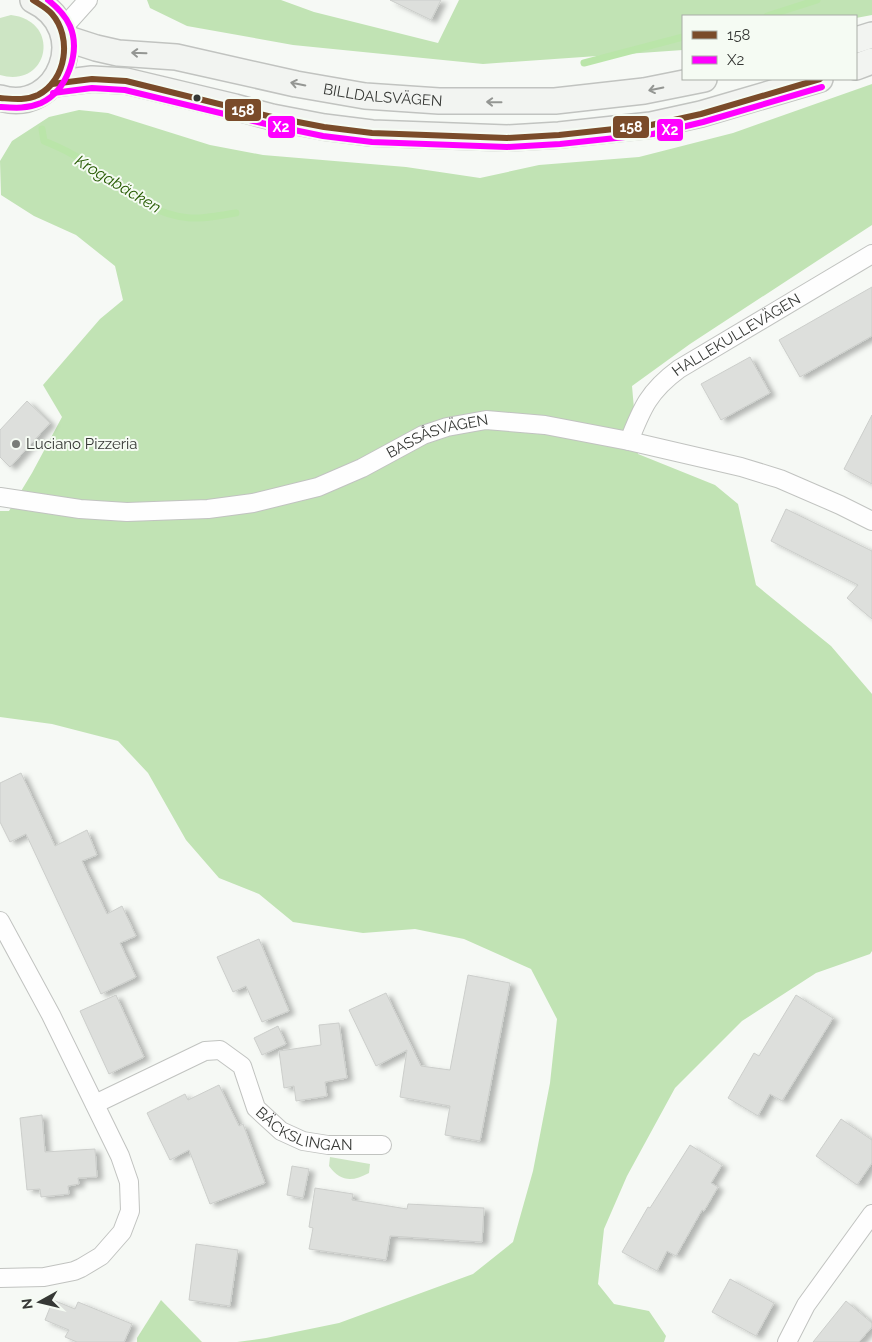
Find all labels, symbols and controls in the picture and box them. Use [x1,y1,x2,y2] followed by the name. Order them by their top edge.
[682,15,857,80] legend
[727,26,751,44] text: 158
[131,48,148,58] one-way arrow
[727,51,744,69] text: X2
[290,79,306,88] one-way arrow
[322,80,443,110] street label: BILLDALSVÄGEN
[649,84,665,94] one-way arrow
[192,93,202,103] unlabelled marker
[487,97,503,106] one-way arrow
[224,98,262,122] line badge: 158
[231,102,255,118] text: 158
[267,115,296,139] line badge: X2
[612,115,650,139] line badge: 158
[656,118,684,142] line badge: X2
[272,119,290,135] text: X2
[619,119,643,135] text: 158
[661,122,679,138] text: X2
[72,151,164,217] water label: Krogabäcken
[669,290,804,380] street label: HALLEKULLEVÄGEN
[383,411,490,462] street label: BASSÅSVÄGEN
[26,435,138,453] place label: Luciano Pizzeria
[10,438,22,450] marker: Luciano Pizzeria
[252,1103,353,1154] street label: BÄCKSLINGAN
[15,1277,65,1327] north arrow
[18,1297,36,1310] text: N

